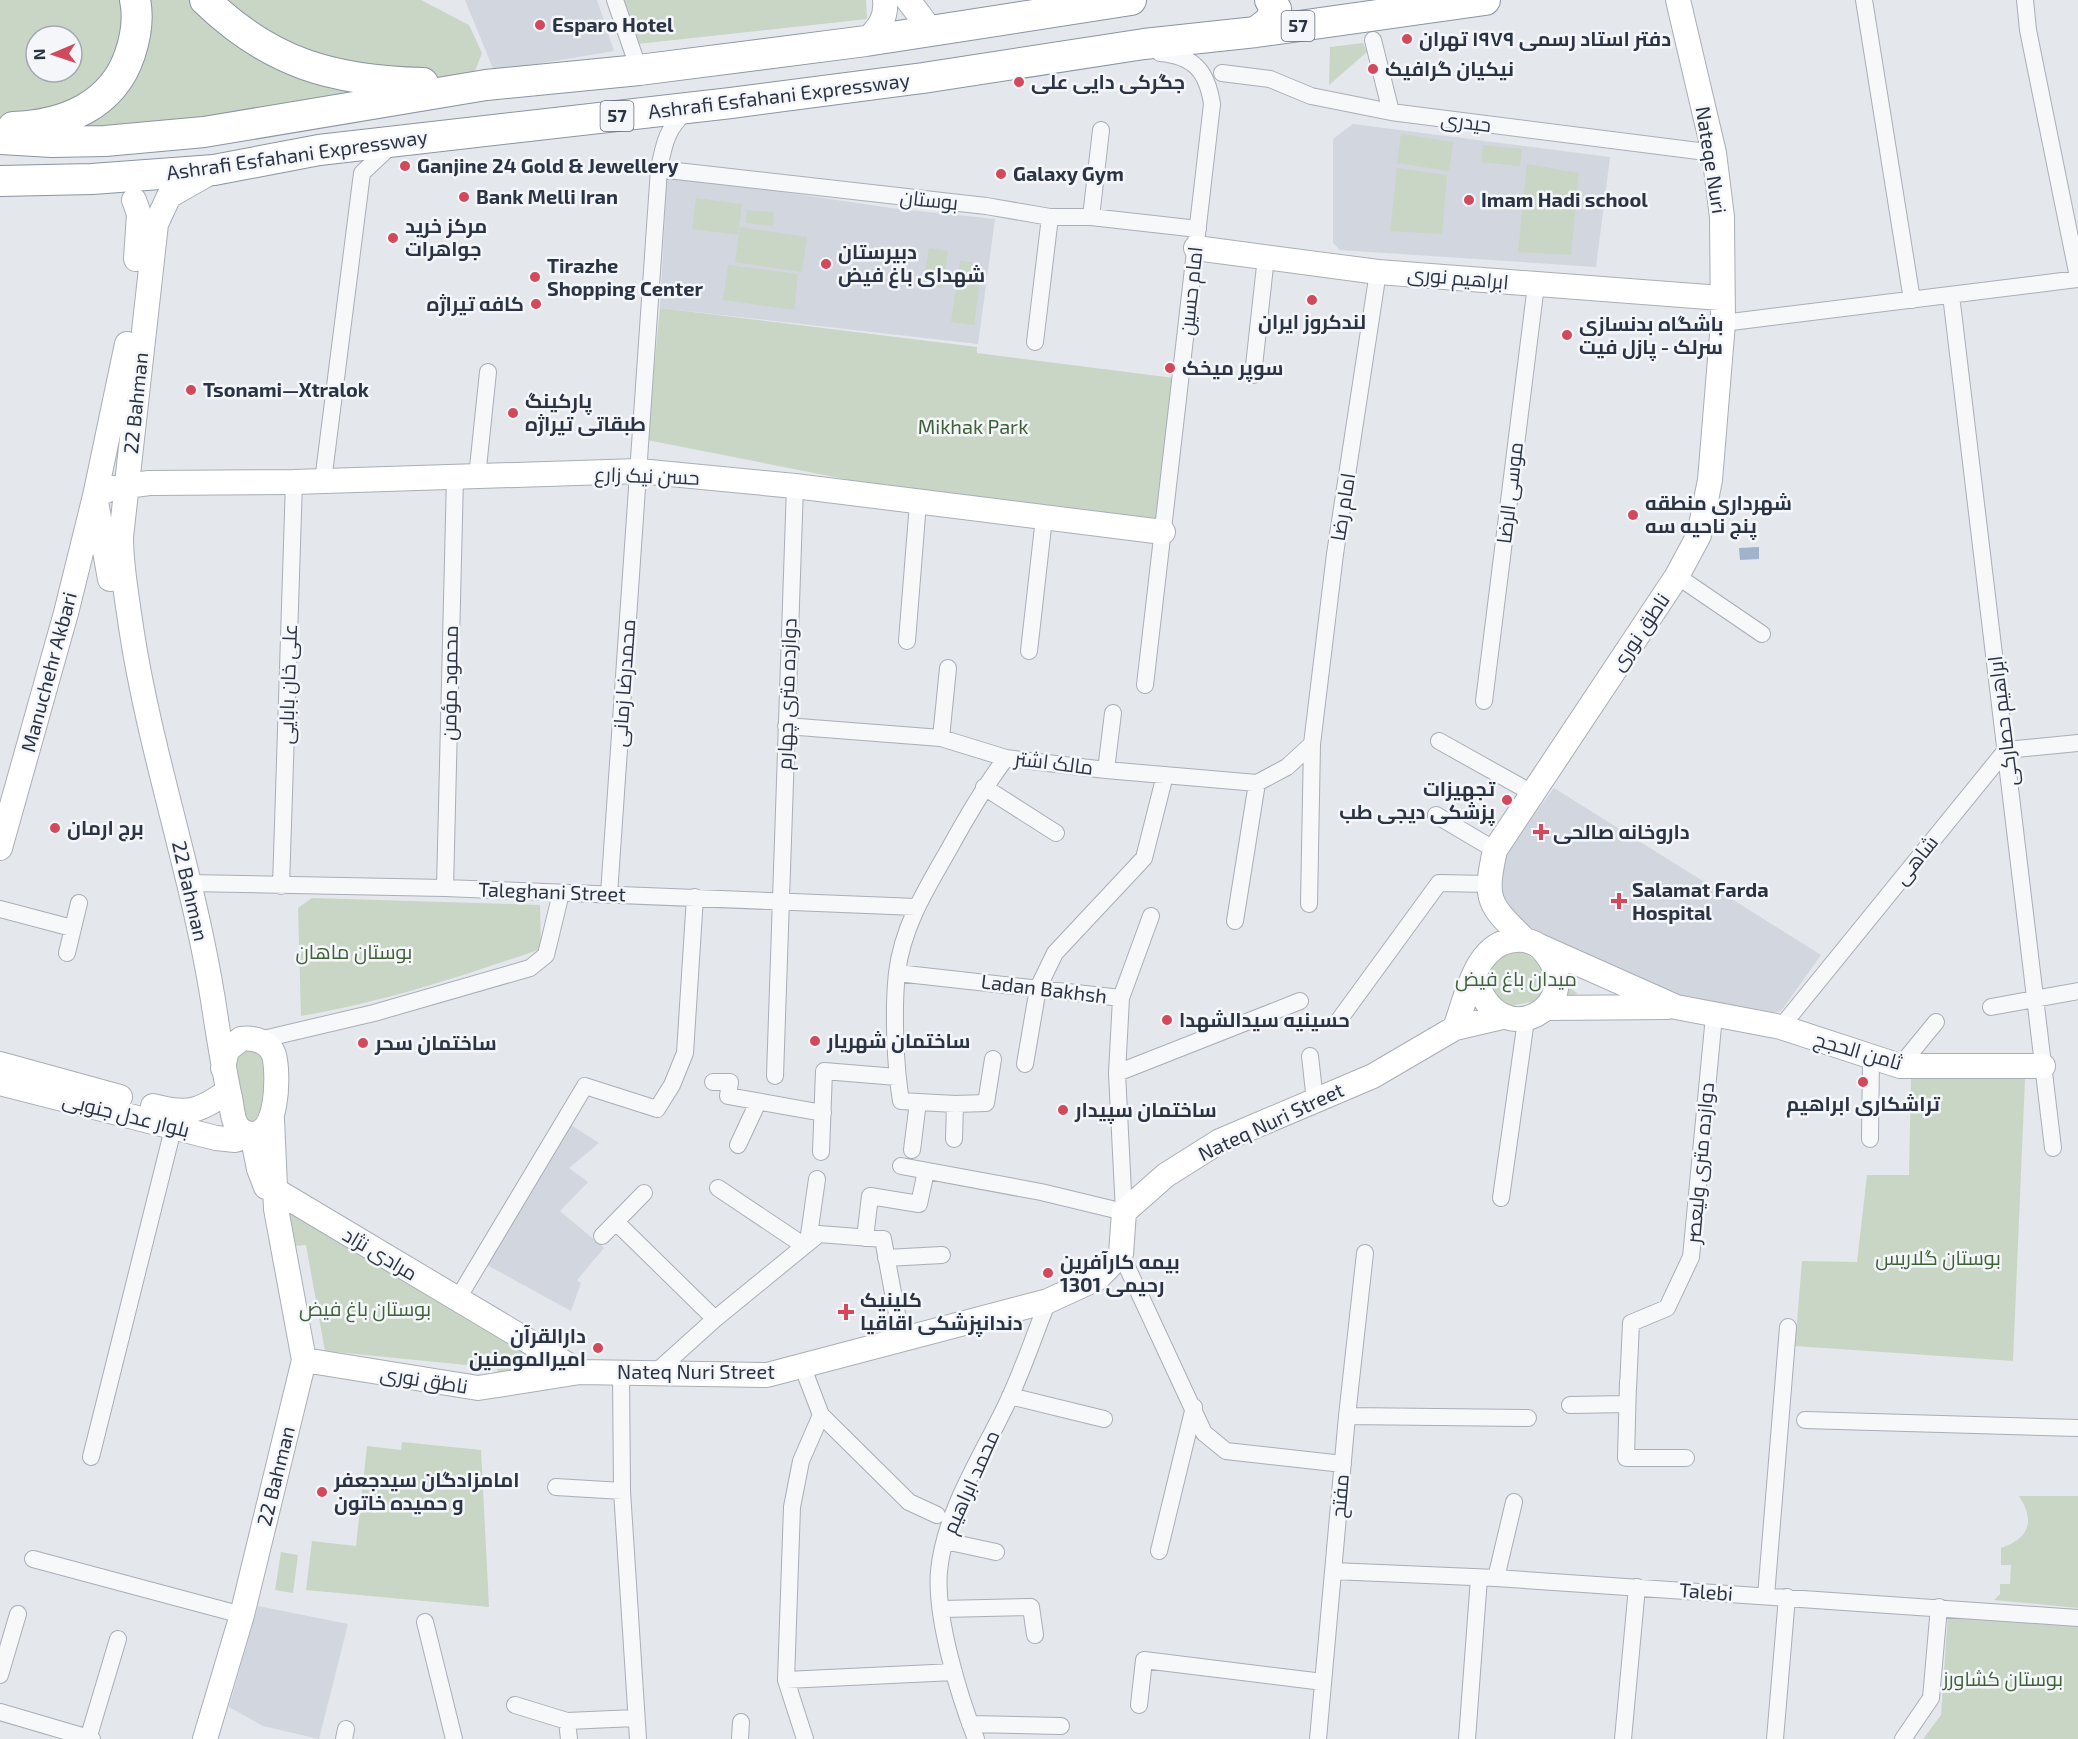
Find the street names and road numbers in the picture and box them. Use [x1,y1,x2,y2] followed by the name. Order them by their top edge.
[1282,11,1314,41] road number: 57
[647,67,912,123] street label: Ashrafi Esfahani Expressway
[600,101,634,131] road number: 57
[1692,104,1732,215] street label: Nateqe Nuri
[1439,106,1493,138] street label: حیدری
[165,124,429,184] street label: Ashrafi Esfahani Expressway
[899,184,959,216] street label: بوستان
[1173,245,1210,337] street label: امام حسین
[1406,261,1510,296] street label: ابراهیم نوری
[118,351,152,455] street label: 22 Bahman
[1491,441,1529,545] street label: موسی الرضا
[594,461,700,492] street label: حسن نیک زارع
[1325,471,1362,543] street label: امام رضا
[1604,588,1676,676] street label: ناطق نوری
[15,589,81,754] street label: Manuchehr Akbari
[607,618,641,748] street label: محمدرضا زمانی
[771,618,804,770] street label: دوازده متری چهارم
[273,623,303,745] street label: علی خان بابایی
[436,625,464,741] street label: محمود مؤمن
[1982,654,2025,788] street label: ابراهیم حصارکی
[1012,745,1095,780] street label: مالک اشتر
[1888,830,1944,890] street label: شاهی
[168,838,214,943] street label: 22 Bahman
[478,876,627,906] street label: Taleghani Street
[980,968,1108,1008] street label: Ladan Bakhsh
[1811,1026,1906,1077] street label: ثامن الحجج
[1194,1077,1348,1165] street label: Nateq Nuri Street
[1680,1081,1720,1246] street label: دوازده متری ولیعصر
[60,1087,192,1143] street label: بلوار عدل جنوبی
[338,1222,422,1286] street label: مرادی نژاد
[617,1359,775,1383] street label: Nateq Nuri Street
[378,1360,470,1400] street label: ناطق نوری
[251,1423,299,1528] street label: 22 Bahman
[937,1426,1006,1538] street label: محمد ابراهیم
[1325,1473,1356,1519] street label: مفتح
[1678,1577,1734,1605] street label: Talebi

